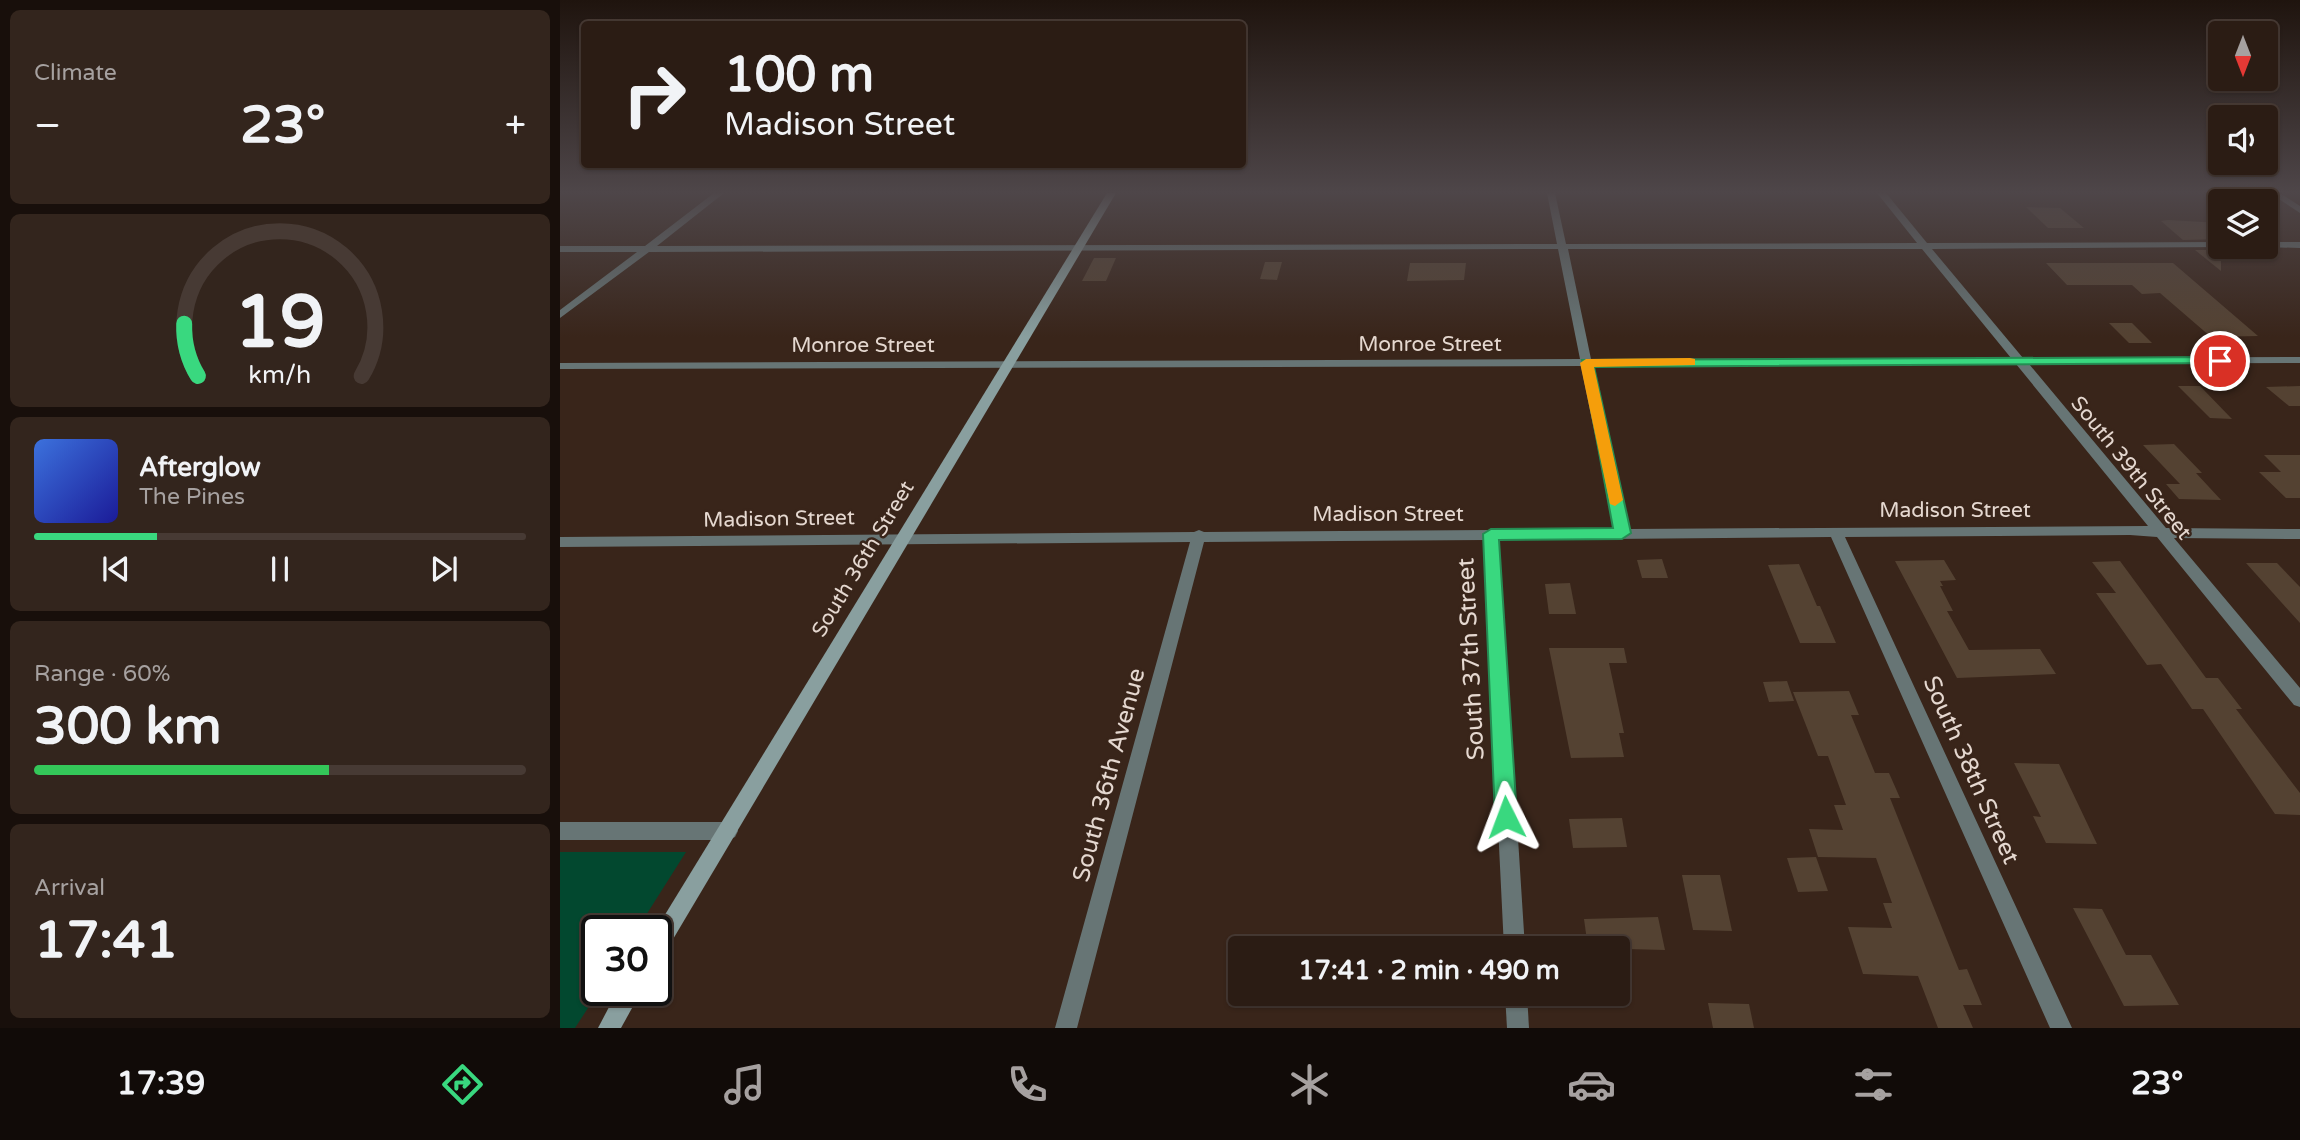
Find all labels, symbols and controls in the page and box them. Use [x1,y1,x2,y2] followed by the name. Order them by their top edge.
[2208,21,2278,91] north arrow
[2208,21,2278,259] map controls
[724,46,874,105] text: 100 m
[609,49,700,140] icon: right
[34,59,117,87] text: Climate
[240,94,325,157] text: 23°
[34,103,61,149] text: −
[505,103,526,149] text: +
[2208,105,2278,175] button: sound
[724,106,955,144] text: Madison Street
[2208,189,2278,259] button: layers
[234,280,326,368] text: 19
[2190,331,2250,391] pin
[1358,332,1502,357] street label: Monroe Street
[791,333,935,358] street label: Monroe Street
[2201,342,2239,380] icon: arrive
[249,360,311,390] text: km/h
[2065,391,2197,545] street label: South 39th Street
[139,452,261,483] text: Afterglow
[807,477,919,641] street label: South 36th Street
[139,483,245,511] text: The Pines
[1879,498,2031,523] street label: Madison Street
[1312,502,1464,527] street label: Madison Street
[703,505,855,533] street label: Madison Street
[97,550,135,588] icon: previous
[261,550,299,588] icon: pause
[425,550,463,588] icon: next
[1451,557,1491,761] street label: South 37th Street
[34,660,170,688] text: Range · 60%
[1067,665,1151,885] street label: South 36th Avenue
[1917,671,2025,869] street label: South 38th Street
[34,695,222,758] text: 300 km
[1469,780,1543,854] position arrow
[34,874,105,902] text: Arrival
[34,909,178,972] text: 17:41
[581,915,672,1006] speed limit sign: 30
[1298,955,1560,986] text: 17:41 · 2 min · 490 m
[438,1060,487,1109] icon: directions
[720,1060,769,1109] icon: music
[1003,1060,1052,1109] icon: phone
[1285,1060,1334,1109] icon: climate
[1567,1060,1616,1109] icon: car
[1849,1060,1898,1109] icon: filters
[117,1065,205,1103] text: 17:39
[2131,1065,2183,1103] text: 23°

